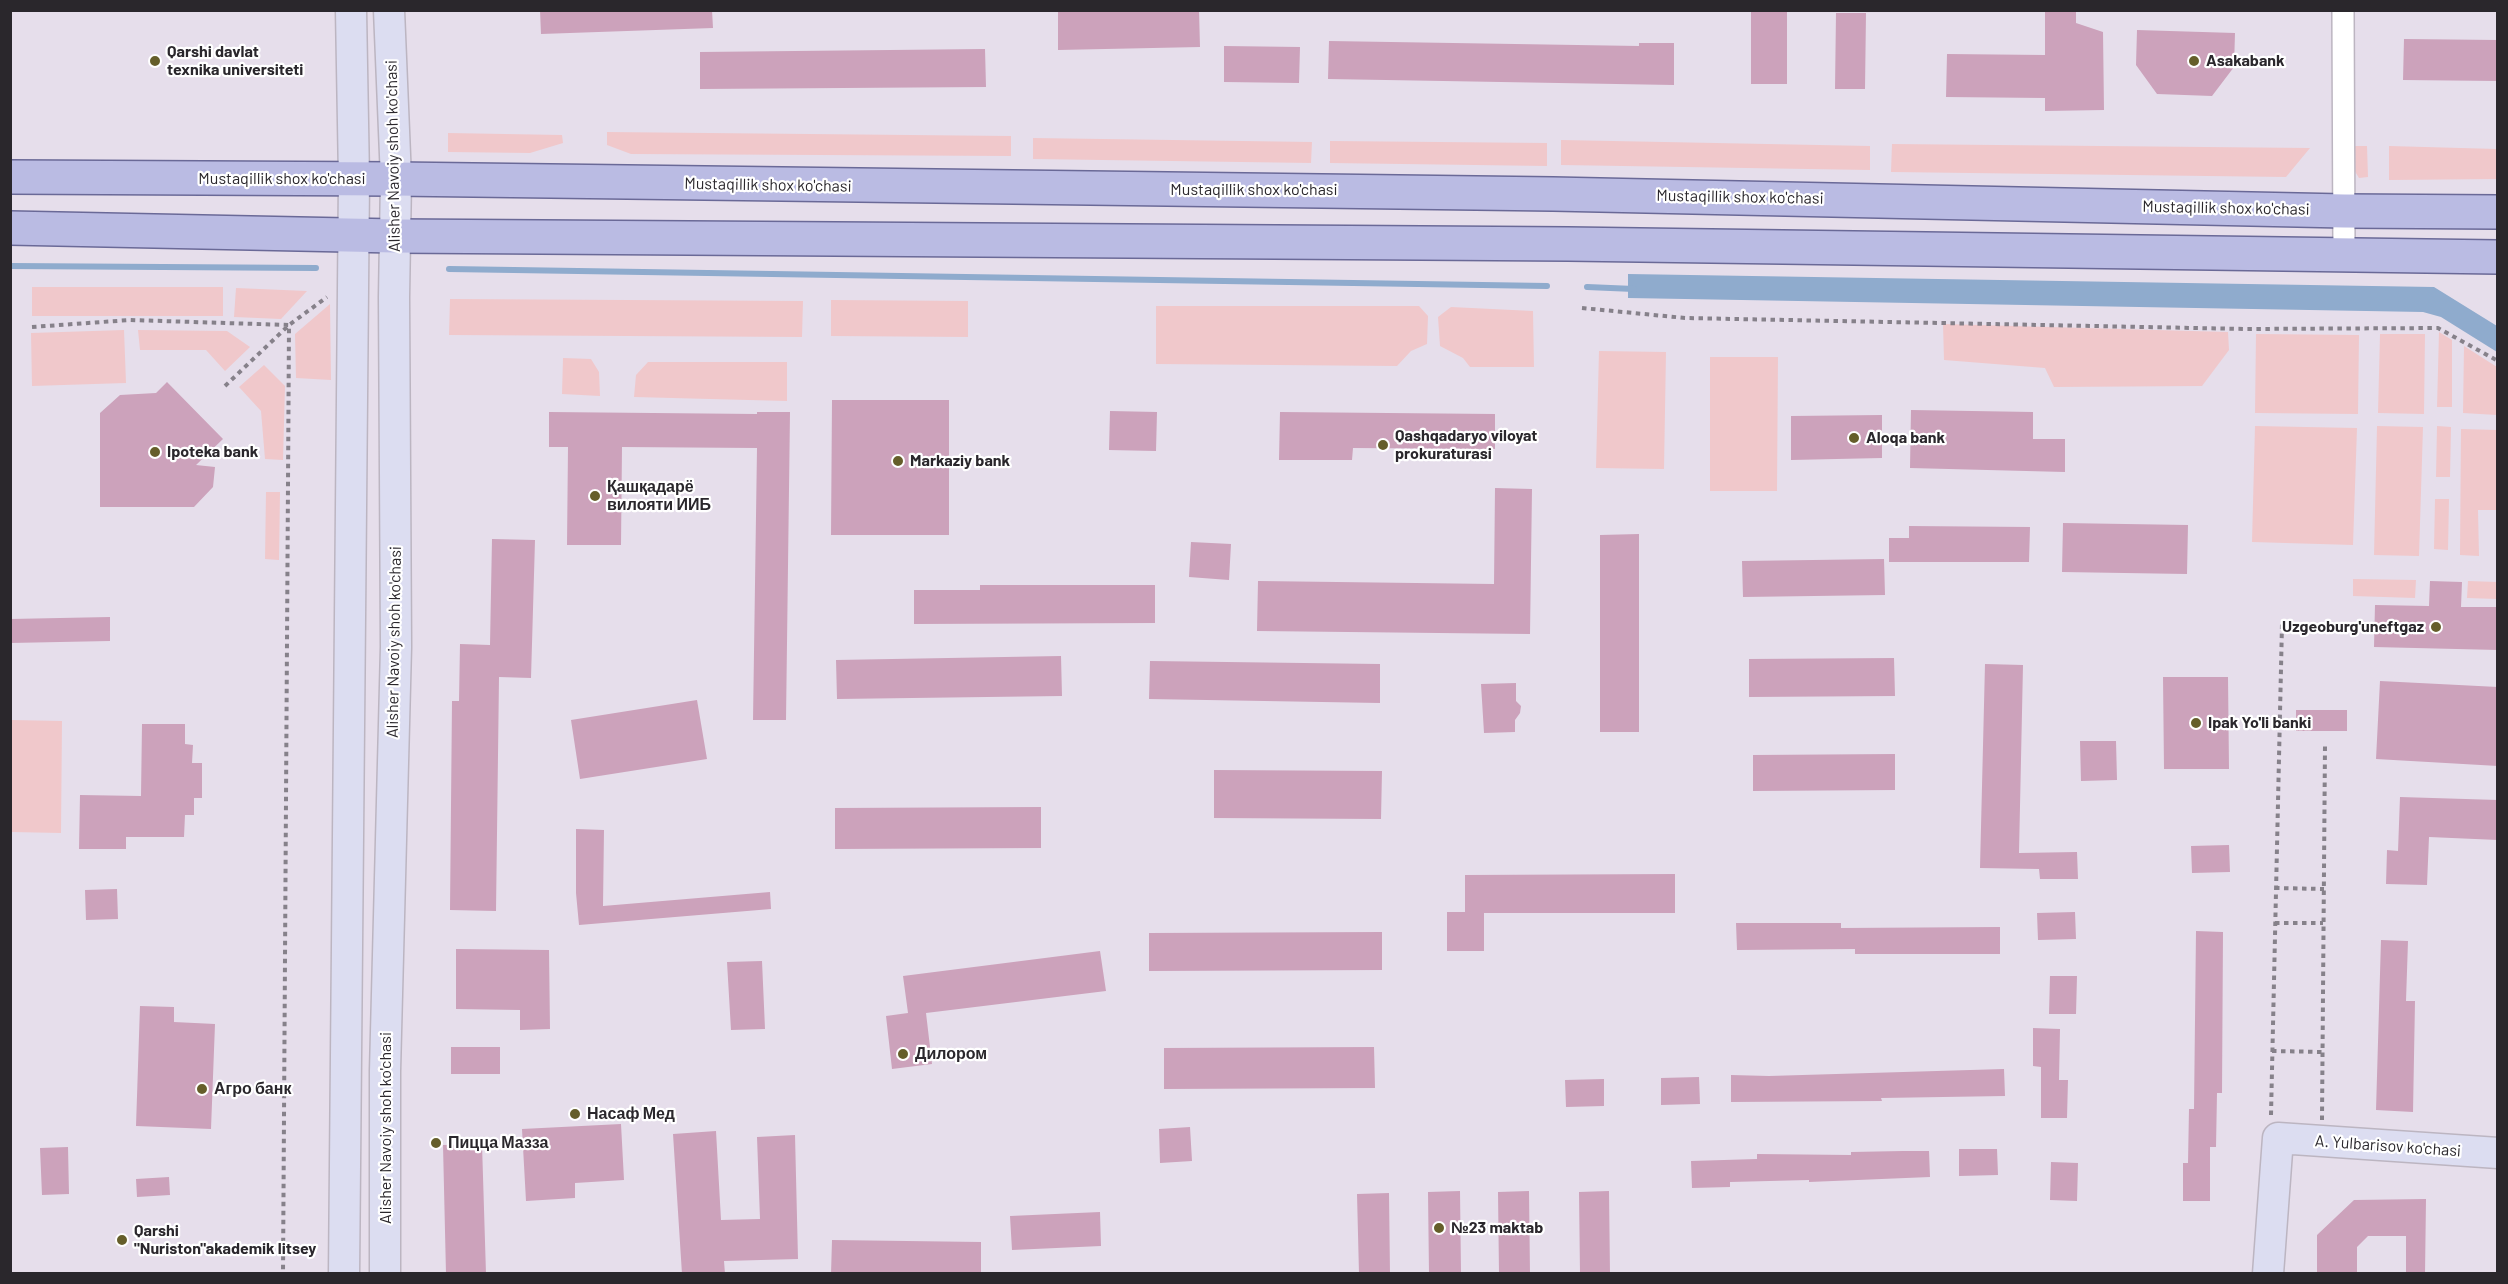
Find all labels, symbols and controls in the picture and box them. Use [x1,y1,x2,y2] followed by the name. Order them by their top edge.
[167,42,303,80] place label: Qarshi davlat texnika universiteti
[2206,51,2285,71] place label: Asakabank
[148,54,162,68] marker: Qarshi davlat texnika universiteti
[2187,54,2201,68] marker: Asakabank
[382,60,404,252] street label: Alisher Navoiy shoh ko'chasi
[198,169,366,189] street label: Mustaqillik shox ko'chasi
[684,174,852,196] street label: Mustaqillik shox ko'chasi
[1170,180,1338,200] street label: Mustaqillik shox ko'chasi
[1656,186,1824,208] street label: Mustaqillik shox ko'chasi
[2142,197,2310,219] street label: Mustaqillik shox ko'chasi
[1395,426,1537,464] place label: Qashqadaryo viloyat prokuraturasi
[1866,428,1945,448] place label: Aloqa bank
[1847,431,1861,445] marker: Aloqa bank
[1376,438,1390,452] marker: Qashqadaryo viloyat prokuraturasi
[167,442,258,462] place label: Ipoteka bank
[148,445,162,459] marker: Ipoteka bank
[910,451,1010,471] place label: Markaziy bank
[891,454,905,468] marker: Markaziy bank
[607,477,711,515] place label: Қашқадарё вилояти ИИБ
[588,489,602,503] marker: Қашқадарё вилояти ИИБ
[383,546,405,738] street label: Alisher Navoiy shoh ko'chasi
[2282,617,2424,637] place label: Uzgeoburg'uneftgaz
[2429,620,2443,634] marker: Uzgeoburg'uneftgaz
[2208,713,2311,733] place label: Ipak Yo'li banki
[2189,716,2203,730] marker: Ipak Yo'li banki
[376,1032,396,1224] street label: Alisher Navoiy shoh ko'chasi
[915,1044,987,1064] place label: Дилором
[896,1047,910,1061] marker: Дилором
[214,1079,291,1099] place label: Агро банк
[195,1082,209,1096] marker: Агро банк
[587,1104,675,1124] place label: Насаф Мед
[568,1107,582,1121] marker: Насаф Мед
[2314,1131,2462,1161] street label: A. Yulbarisov ko'chasi
[448,1133,548,1153] place label: Пицца Мазза
[429,1136,443,1150] marker: Пицца Мазза
[1451,1218,1543,1238] place label: №23 maktab
[134,1221,316,1259] place label: Qarshi "Nuriston"akademik litsey
[1432,1221,1446,1235] marker: №23 maktab
[115,1233,129,1247] marker: Qarshi "Nuriston"akademik litsey

